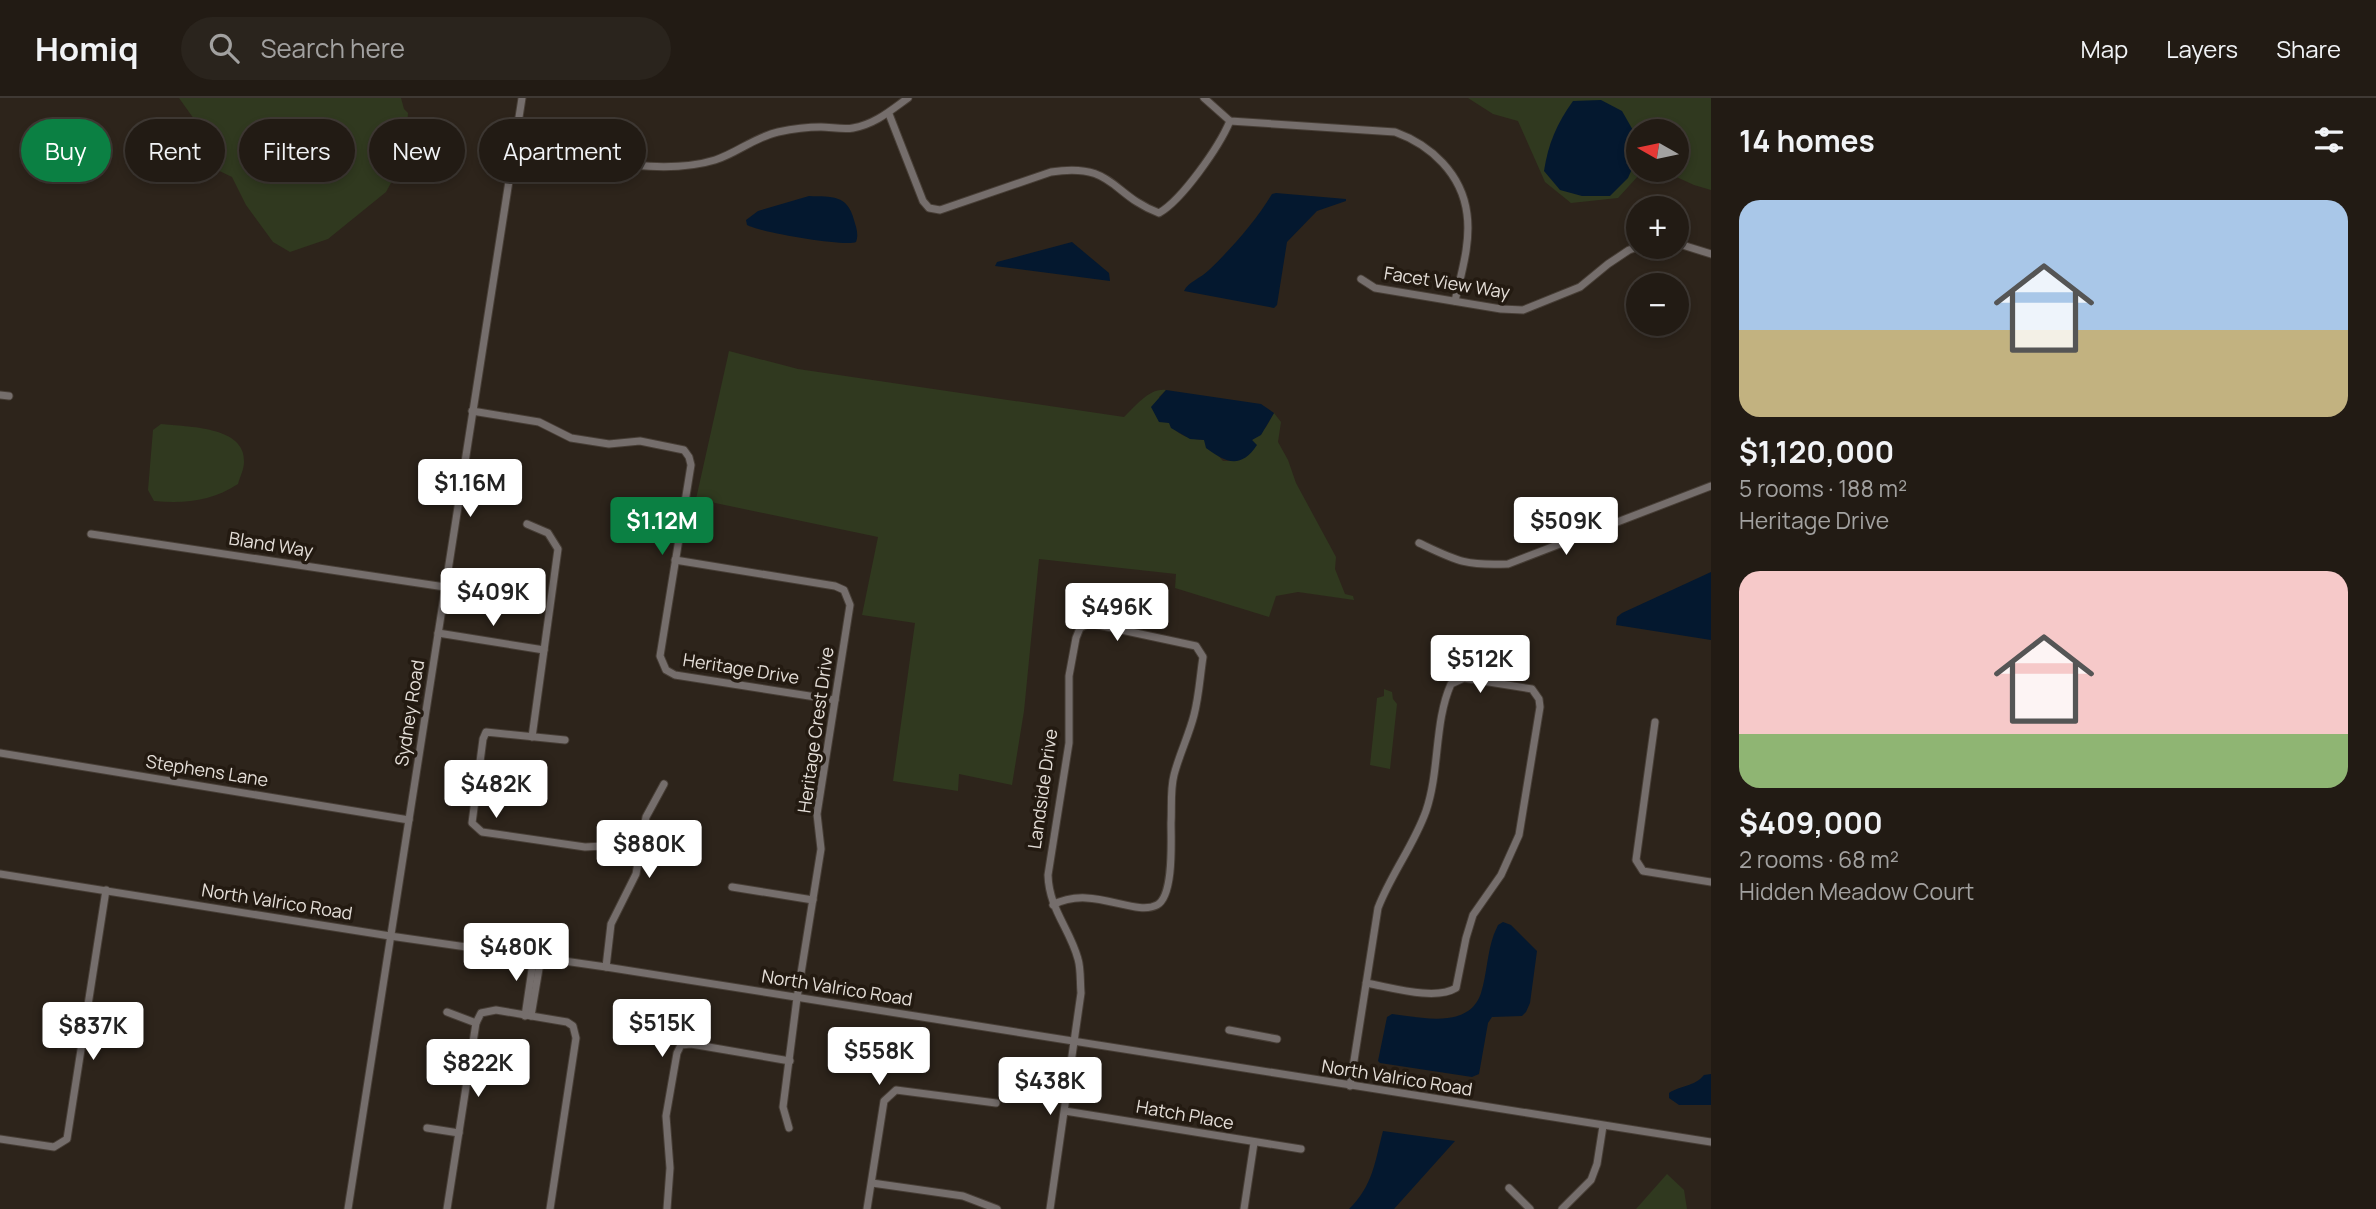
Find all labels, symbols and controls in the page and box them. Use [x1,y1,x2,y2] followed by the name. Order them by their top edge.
[181,17,671,80] search box
[35,26,139,71] text: Homiq
[205,29,243,67] icon: search
[261,30,405,66] text: Search here
[2081,32,2128,65] text: Map
[2166,32,2238,65] text: Layers
[2276,32,2341,65] text: Share
[21,119,111,182] chip: Buy
[125,119,225,182] chip: Rent
[239,119,355,182] chip: Filters
[369,119,465,182] chip: New
[479,119,646,182] chip: Apartment
[1626,119,1689,182] north arrow
[1626,119,1689,336] map controls
[1739,120,1875,161] text: 14 homes
[2310,121,2348,159] icon: filters
[1626,196,1689,259] button: +
[1981,245,2107,371] icon: home
[1383,260,1512,304] street label: Facet View Way
[1626,273,1689,336] button: −
[1739,431,1894,472] text: $1,120,000
[413,460,527,519] pin: $1.16M
[434,466,506,498] text: $1.16M
[1739,472,1907,504] text: 5 rooms · 188 m²
[605,498,719,557] pin: $1.12M
[1517,498,1615,557] pin: $509K
[626,504,698,536] text: $1.12M
[1530,504,1602,536] text: $509K
[1739,504,1889,536] text: Heritage Drive
[227,526,316,563] street label: Bland Way
[444,568,542,628] pin: $409K
[457,575,529,607] text: $409K
[1068,584,1166,643] pin: $496K
[1081,590,1153,622] text: $496K
[1981,616,2107,742] icon: home
[1431,636,1529,695] pin: $512K
[1447,642,1513,674] text: $512K
[791,645,839,815] street label: Heritage Crest Drive
[681,647,801,689] street label: Heritage Drive
[389,658,429,768] street label: Sydney Road
[1022,727,1062,850] street label: Landside Drive
[144,748,270,792] street label: Stephens Lane
[447,760,545,820] pin: $482K
[460,767,532,799] text: $482K
[1739,802,1883,843] text: $409,000
[600,820,698,880] pin: $880K
[613,827,685,859] text: $880K
[1739,843,1899,875] text: 2 rooms · 68 m²
[1739,875,1974,907] text: Hidden Meadow Court
[200,877,354,925] street label: North Valrico Road
[467,924,565,983] pin: $480K
[480,930,552,962] text: $480K
[760,963,914,1011] street label: North Valrico Road
[613,1000,711,1059] pin: $515K
[44,1002,142,1062] pin: $837K
[629,1006,695,1038] text: $515K
[58,1009,128,1041] text: $837K
[830,1028,928,1087] pin: $558K
[844,1034,914,1066] text: $558K
[429,1040,527,1099] pin: $822K
[443,1046,513,1078] text: $822K
[1320,1053,1474,1101] street label: North Valrico Road
[1001,1058,1099,1117] pin: $438K
[1015,1064,1085,1096] text: $438K
[1134,1094,1236,1134] street label: Hatch Place

